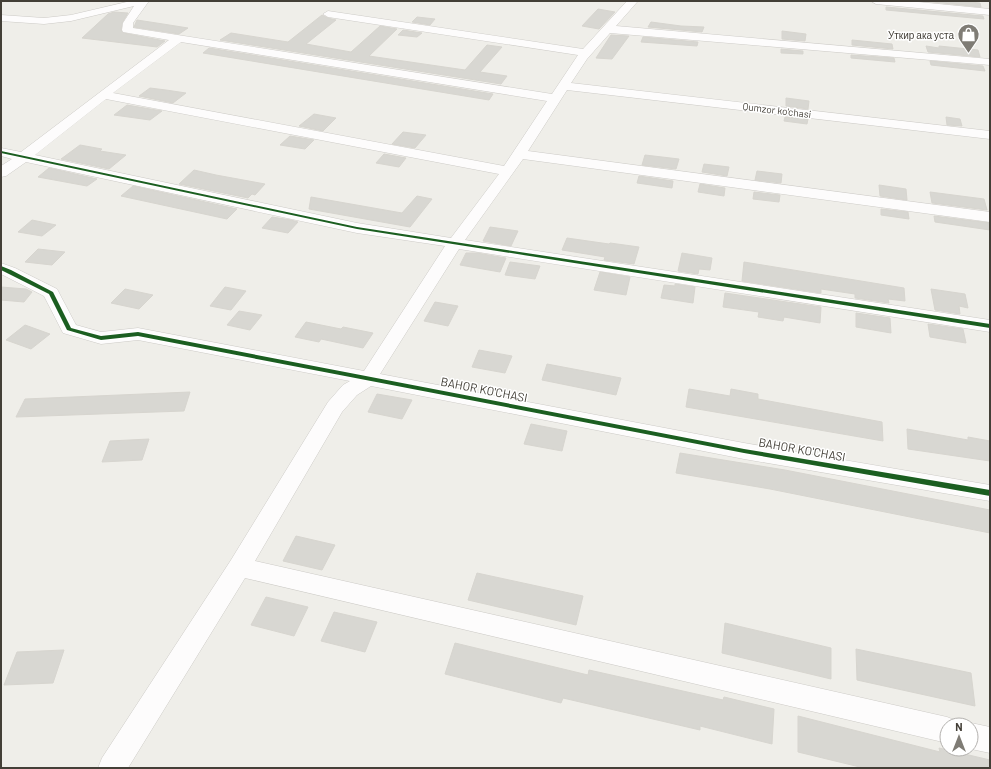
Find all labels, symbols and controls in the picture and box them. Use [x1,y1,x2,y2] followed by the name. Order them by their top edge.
[956,22,982,55] shop icon: Уткир ака уста
[888,29,954,41] place label: Уткир ака уста
[742,100,812,120] street label: Qumzor ko'chasi
[440,374,529,404] street label: BAHOR KO'CHASI
[758,434,847,464] street label: BAHOR KO'CHASI
[939,717,979,757] north arrow
[955,720,963,733] text: N

